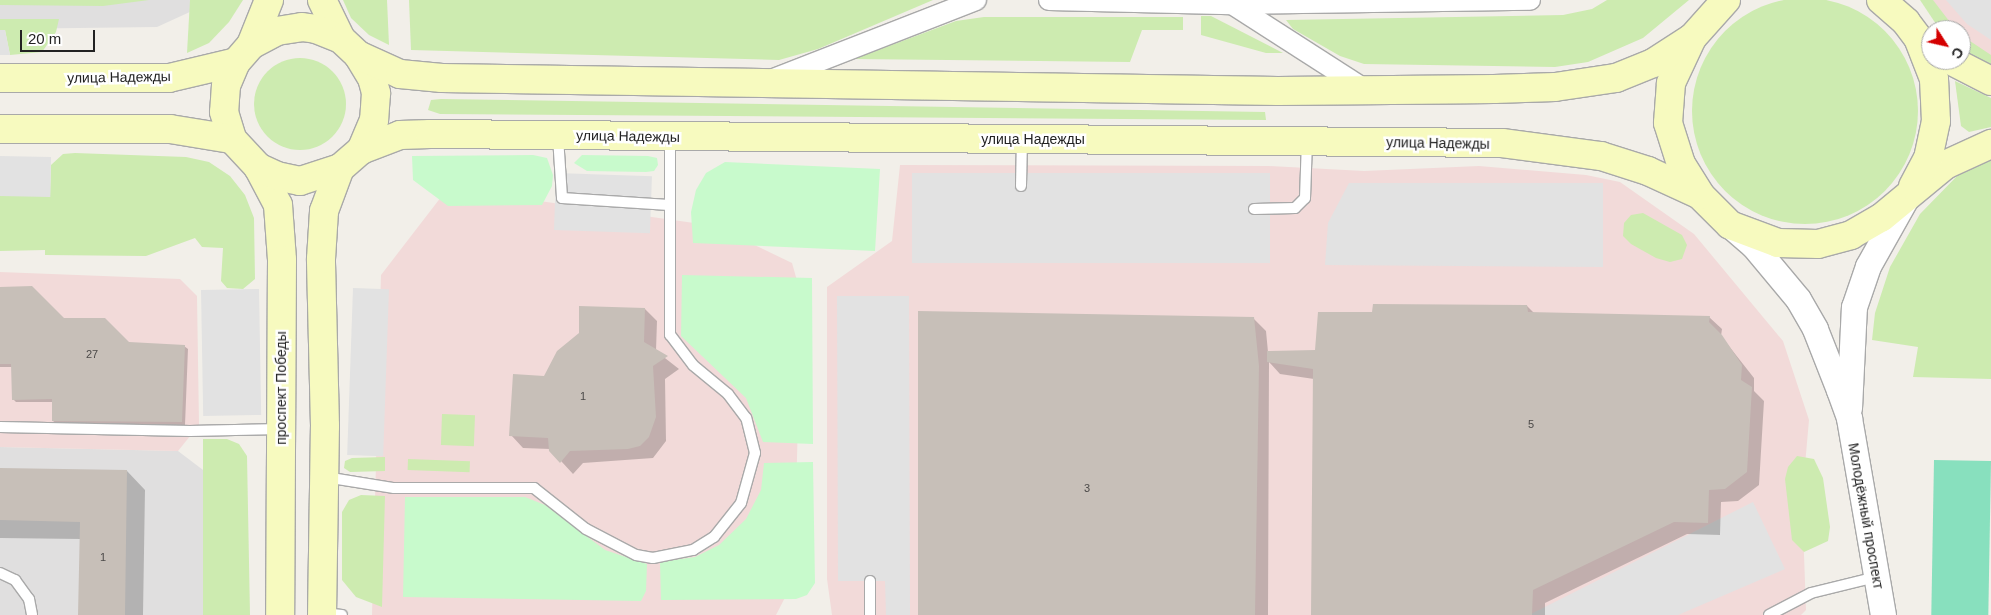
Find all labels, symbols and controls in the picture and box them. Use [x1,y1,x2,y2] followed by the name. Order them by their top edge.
[22,20,98,52] scale bar
[1921,20,1971,70] north arrow
[28,30,61,47] text: 20 m
[1948,44,1967,62] text: С
[67,68,171,86] street label: улица Надежды
[576,127,680,145] street label: улица Надежды
[981,131,1085,147] street label: улица Надежды
[1386,134,1490,152] street label: улица Надежды
[273,331,289,445] street label: проспект Победы
[86,347,98,361] house number: 27
[580,389,586,403] house number: 1
[1528,417,1534,431] house number: 5
[1845,442,1887,590] street label: Молодёжный проспект
[1084,481,1090,495] house number: 3
[100,550,106,564] house number: 1

